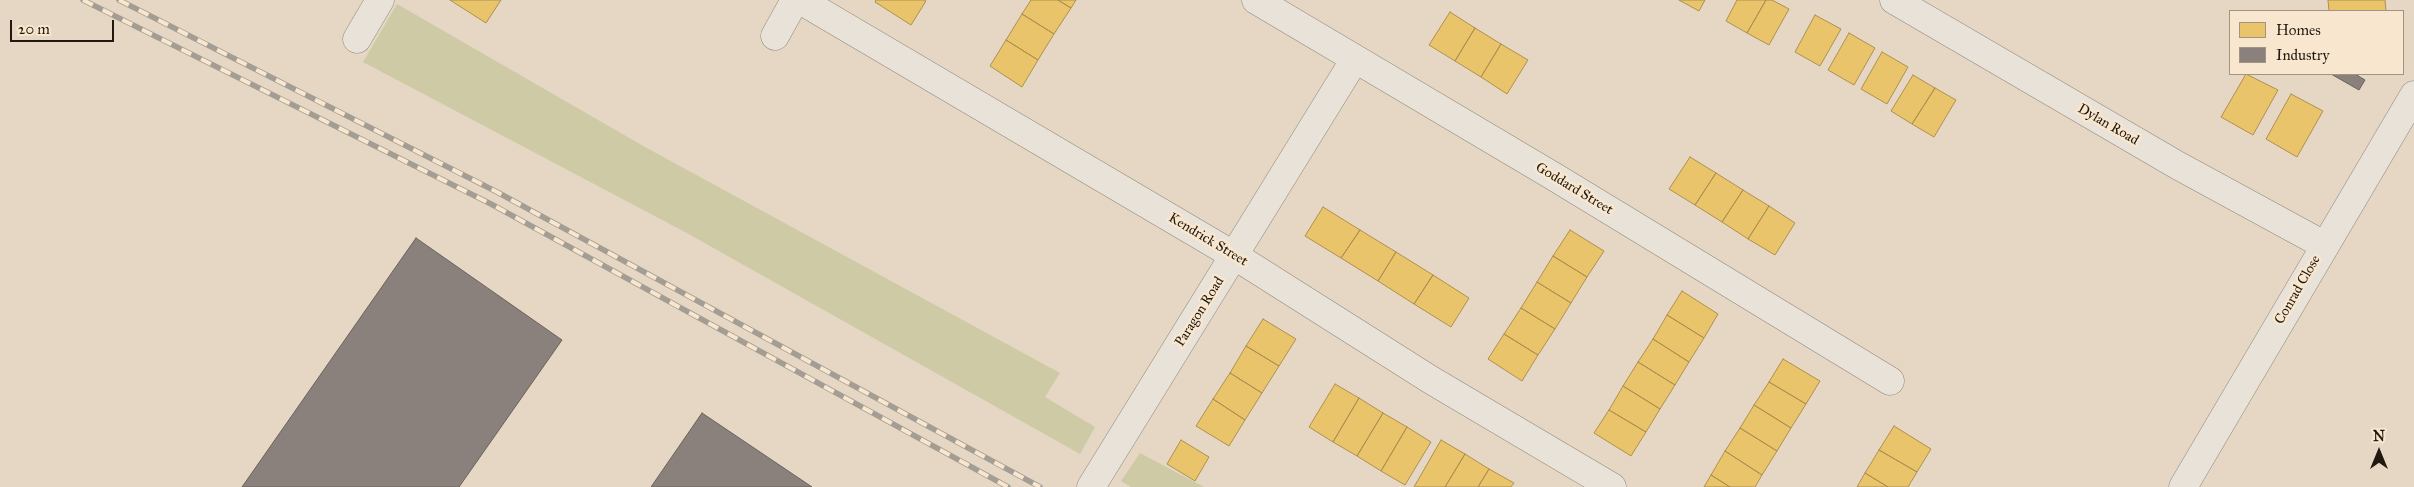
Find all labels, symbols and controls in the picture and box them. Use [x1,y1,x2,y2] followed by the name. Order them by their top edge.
[12,10,116,42] scale bar
[2229,10,2404,75] legend
[18,20,50,38] text: 20 m
[2276,21,2321,39] text: Homes
[2276,46,2330,64] text: Industry
[2074,101,2142,149] street label: Dylan Road
[1532,159,1616,219] street label: Goddard Street
[1165,210,1251,270] street label: Kendrick Street
[2272,253,2324,327] street label: Conrad Close
[1172,274,1228,350] street label: Paragon Road
[2354,427,2404,477] north arrow
[2373,428,2385,445] text: N

